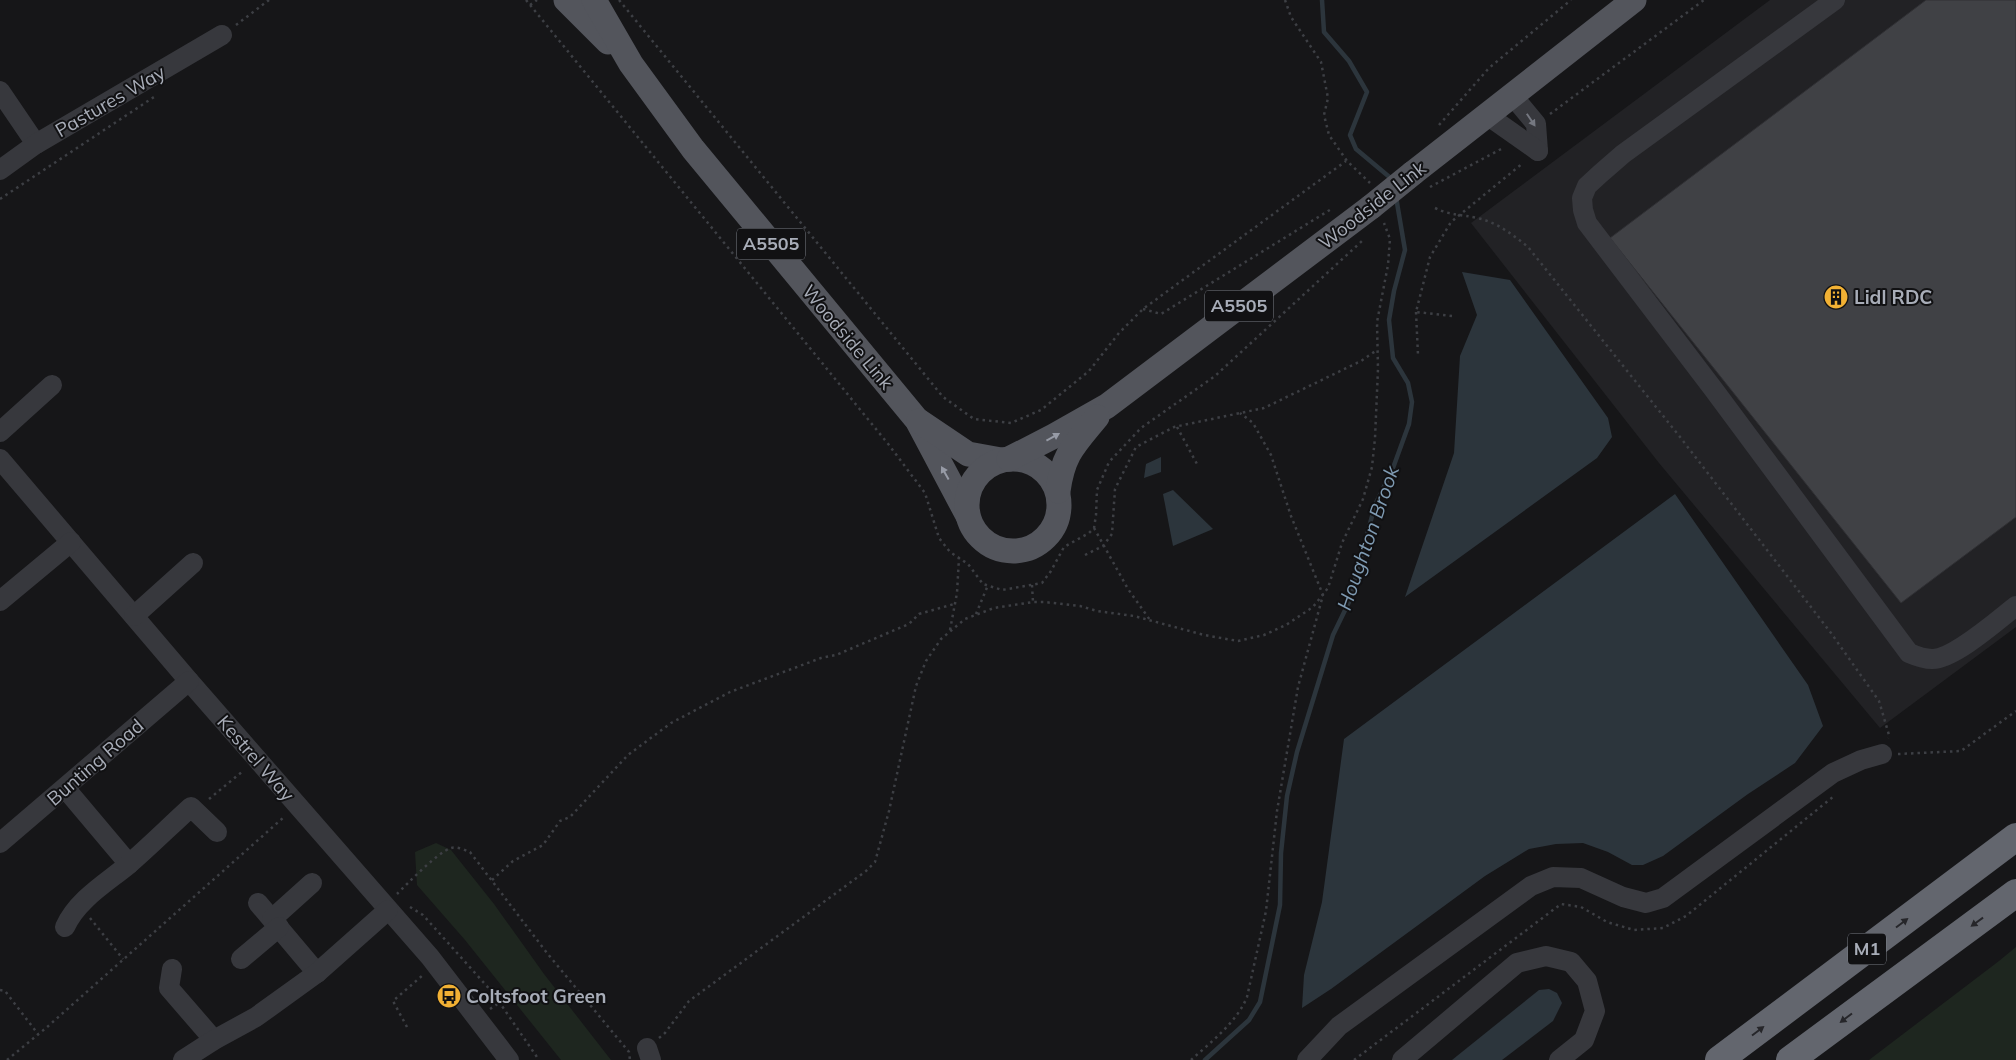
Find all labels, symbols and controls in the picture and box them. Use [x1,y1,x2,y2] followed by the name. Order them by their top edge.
[51,60,169,142] street label: Pastures Way
[1527,113,1536,127] one-way arrow
[1314,156,1431,254] street label: Woodside Link
[737,228,805,260] road number: A5505
[797,280,899,394] street label: Woodside Link
[1823,284,1849,310] building icon: Lidl RDC
[1854,285,1932,309] place label: Lidl RDC
[1205,290,1273,322] road number: A5505
[1046,432,1059,441] one-way arrow
[1331,462,1404,613] water label: Houghton Brook
[941,467,950,480] one-way arrow
[212,710,300,806] street label: Kestrel Way
[42,713,148,811] street label: Bunting Road
[1971,916,1984,927] one-way arrow
[1895,917,1908,928] one-way arrow
[1848,934,1886,964] road number: M1
[436,983,462,1009] bus stop icon: Coltsfoot Green
[466,984,607,1008] place label: Coltsfoot Green
[1839,1013,1853,1023] one-way arrow
[1751,1025,1764,1036] one-way arrow

